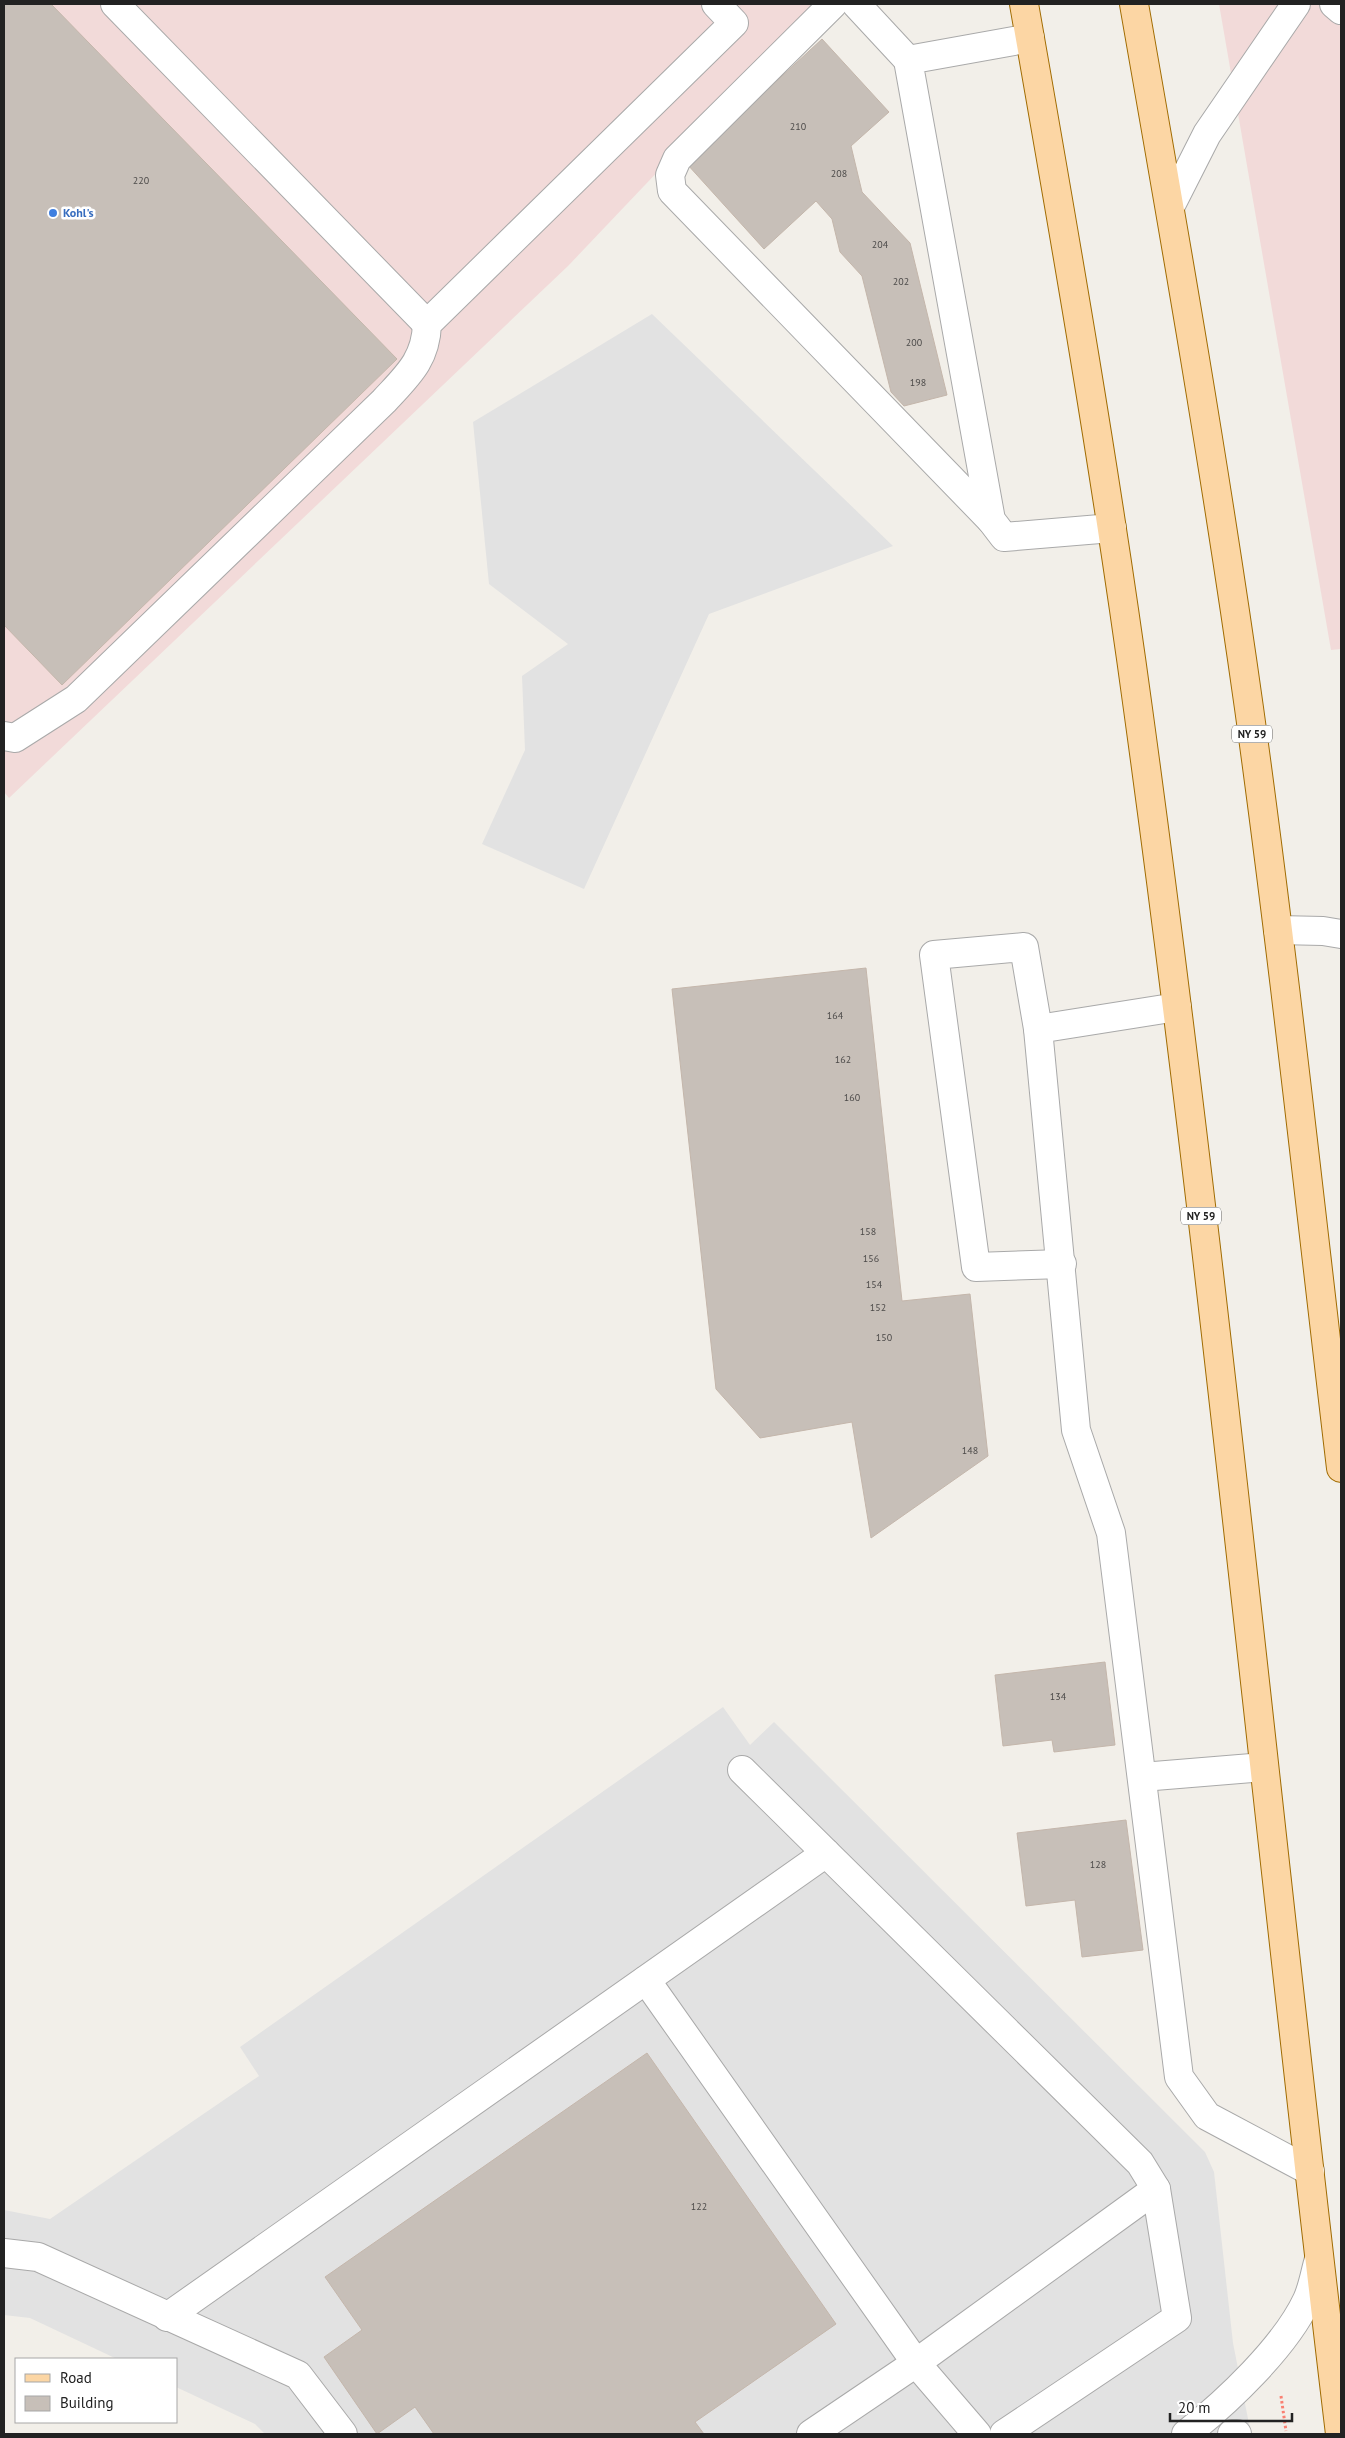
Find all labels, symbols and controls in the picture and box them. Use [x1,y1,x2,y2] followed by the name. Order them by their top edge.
[790,120,807,133] house number: 210
[831,167,847,180] house number: 208
[133,174,150,187] house number: 220
[63,205,94,220] place label: Kohl's
[47,207,59,219] marker: Kohl's
[872,238,889,251] house number: 204
[893,275,909,288] house number: 202
[906,336,923,349] house number: 200
[910,376,926,389] house number: 198
[1232,726,1272,742] road number: NY 59
[827,1009,844,1022] house number: 164
[835,1053,851,1066] house number: 162
[844,1091,861,1104] house number: 160
[1181,1208,1221,1224] road number: NY 59
[860,1225,876,1238] house number: 158
[863,1252,879,1265] house number: 156
[866,1278,883,1291] house number: 154
[870,1301,886,1314] house number: 152
[876,1331,893,1344] house number: 150
[962,1444,978,1457] house number: 148
[1050,1690,1067,1703] house number: 134
[1090,1858,1106,1871] house number: 128
[691,2200,707,2213] house number: 122
[15,2358,178,2423] legend
[60,2368,92,2387] text: Road
[1170,2390,1292,2422] scale bar
[60,2393,114,2412] text: Building
[1178,2398,1211,2417] text: 20 m

